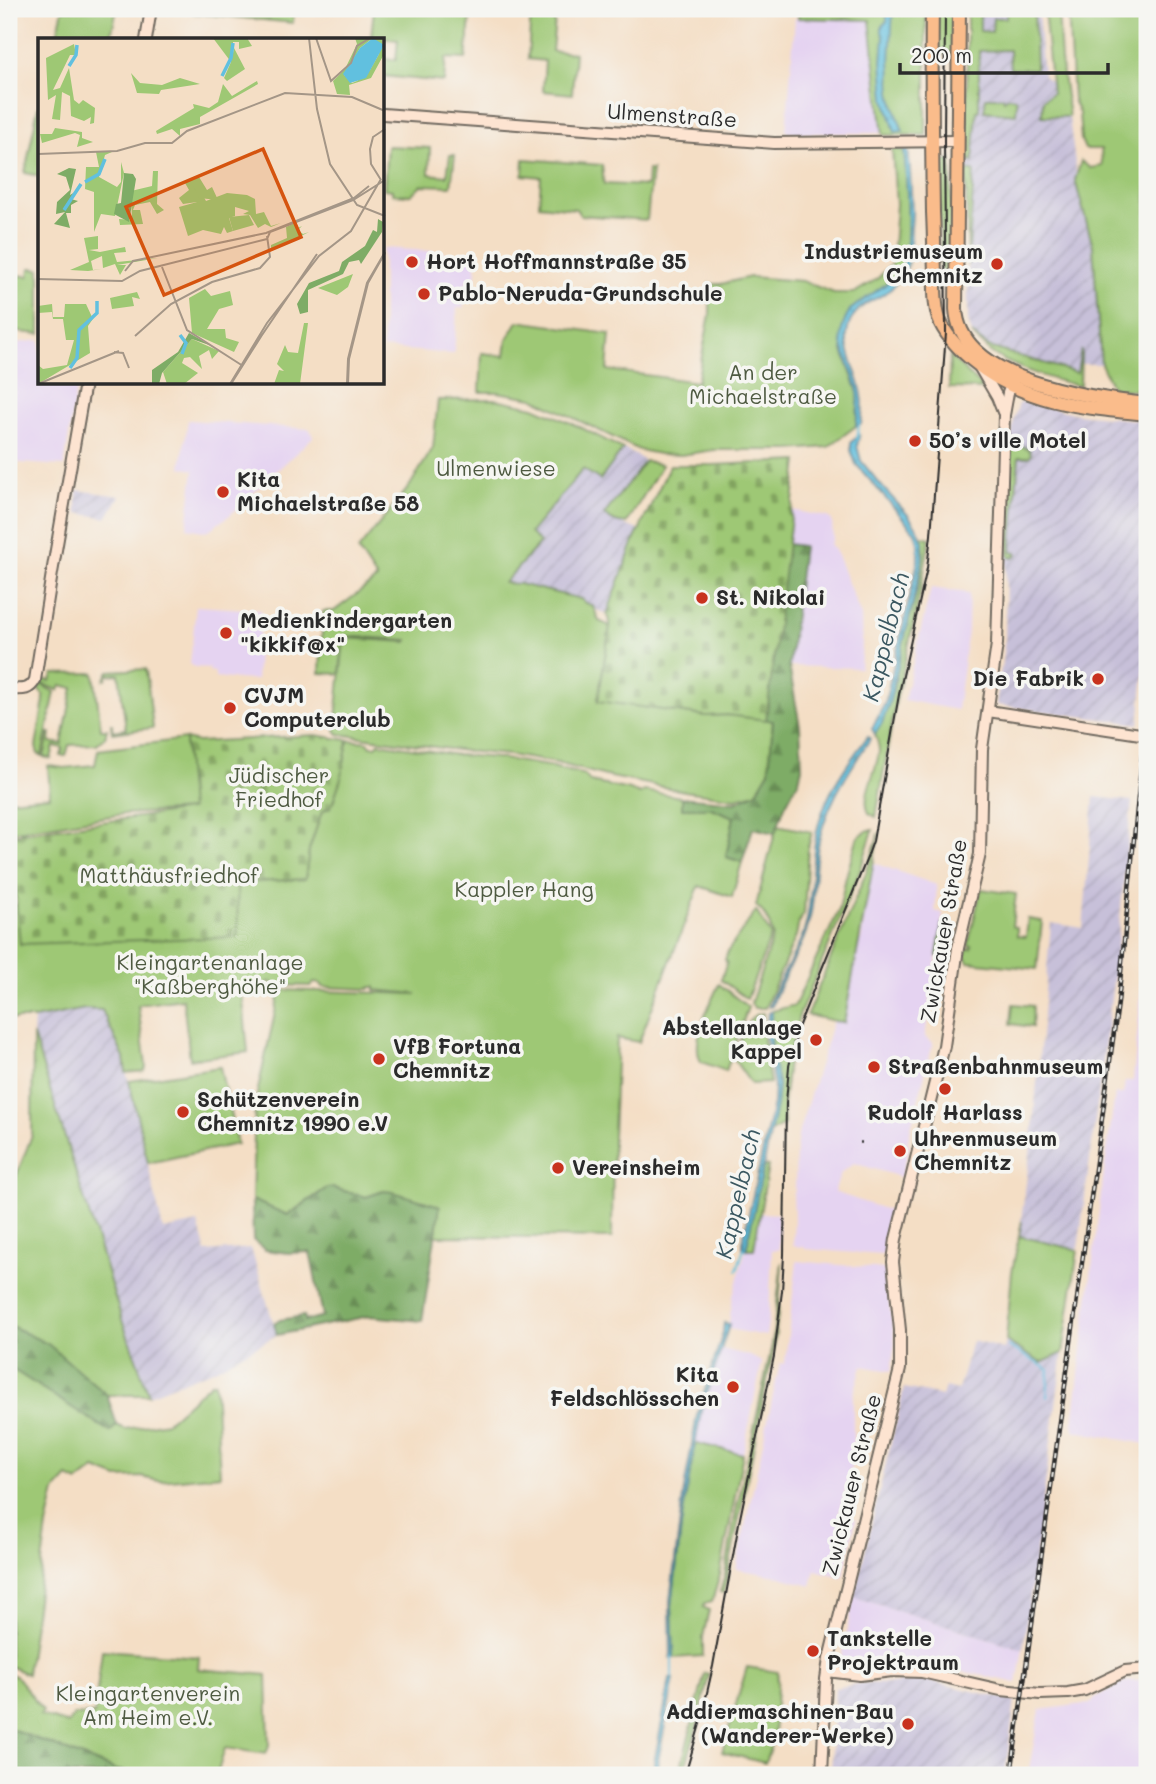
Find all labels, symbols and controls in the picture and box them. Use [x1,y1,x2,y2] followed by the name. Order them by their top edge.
[900,32,1109,76] scale bar
[38,38,385,385] inset map
[911,41,972,68] text: 200 m
[606,97,738,133] street label: Ulmenstraße
[804,237,983,288] place label: Industriemuseum Chemnitz
[426,247,687,274] place label: Hort Hoffmannstraße 35
[404,254,420,270] marker: Hort Hoffmannstraße 35
[989,256,1005,272] marker: Industriemuseum Chemnitz
[438,279,722,306] place label: Pablo-Neruda-Grundschule
[416,286,432,302] marker: Pablo-Neruda-Grundschule
[689,358,837,409] park label: An der Michaelstraße
[929,426,1086,453] place label: 50’s ville Motel
[907,433,923,449] marker: 50’s ville Motel
[436,454,556,481] park label: Ulmenwiese
[237,465,419,516] place label: Kita Michaelstraße 58
[215,484,231,500] marker: Kita Michaelstraße 58
[854,569,916,705] water label: Kappelbach
[716,583,825,610] place label: St. Nikolai
[694,590,710,606] marker: St. Nikolai
[240,606,452,657] place label: Medienkindergarten "kikkif@x"
[218,625,234,641] marker: Medienkindergarten "kikkif@x"
[973,664,1084,691] place label: Die Fabrik
[1090,671,1106,687] marker: Die Fabrik
[244,681,391,732] place label: CVJM Computerclub
[222,700,238,716] marker: CVJM Computerclub
[229,761,329,812] park label: Jüdischer Friedhof
[913,837,972,1025] street label: Zwickauer Straße
[80,861,259,888] park label: Matthäusfriedhof
[454,875,594,902] park label: Kappler Hang
[116,948,304,999] park label: Kleingartenanlage "Kaßberghöhe"
[662,1013,802,1064] place label: Abstellanlage Kappel
[393,1032,521,1083] place label: VfB Fortuna Chemnitz
[808,1032,824,1048] marker: Abstellanlage Kappel
[371,1051,387,1067] marker: VfB Fortuna Chemnitz
[888,1052,1103,1079] place label: Straßenbahnmuseum
[866,1059,882,1075] marker: Straßenbahnmuseum
[937,1081,953,1097] marker: Rudolf Harlass
[197,1085,388,1136] place label: Schützenverein Chemnitz 1990 e.V
[867,1098,1023,1125] place label: Rudolf Harlass
[175,1104,191,1120] marker: Schützenverein Chemnitz 1990 e.V
[914,1124,1057,1175] place label: Uhrenmuseum Chemnitz
[708,1126,767,1262] water label: Kappelbach
[892,1143,908,1159] marker: Uhrenmuseum Chemnitz
[572,1153,700,1180] place label: Vereinsheim
[550,1160,566,1176] marker: Vereinsheim
[550,1360,719,1411] place label: Kita Feldschlösschen
[725,1379,741,1395] marker: Kita Feldschlösschen
[815,1391,886,1578] street label: Zwickauer Straße
[827,1624,959,1675] place label: Tankstelle Projektraum
[805,1643,821,1659] marker: Tankstelle Projektraum
[56,1679,240,1730] park label: Kleingartenverein Am Heim e.V.
[666,1697,894,1748] place label: Addiermaschinen-Bau (Wanderer-Werke)
[900,1716,916,1732] marker: Addiermaschinen-Bau (Wanderer-Werke)

